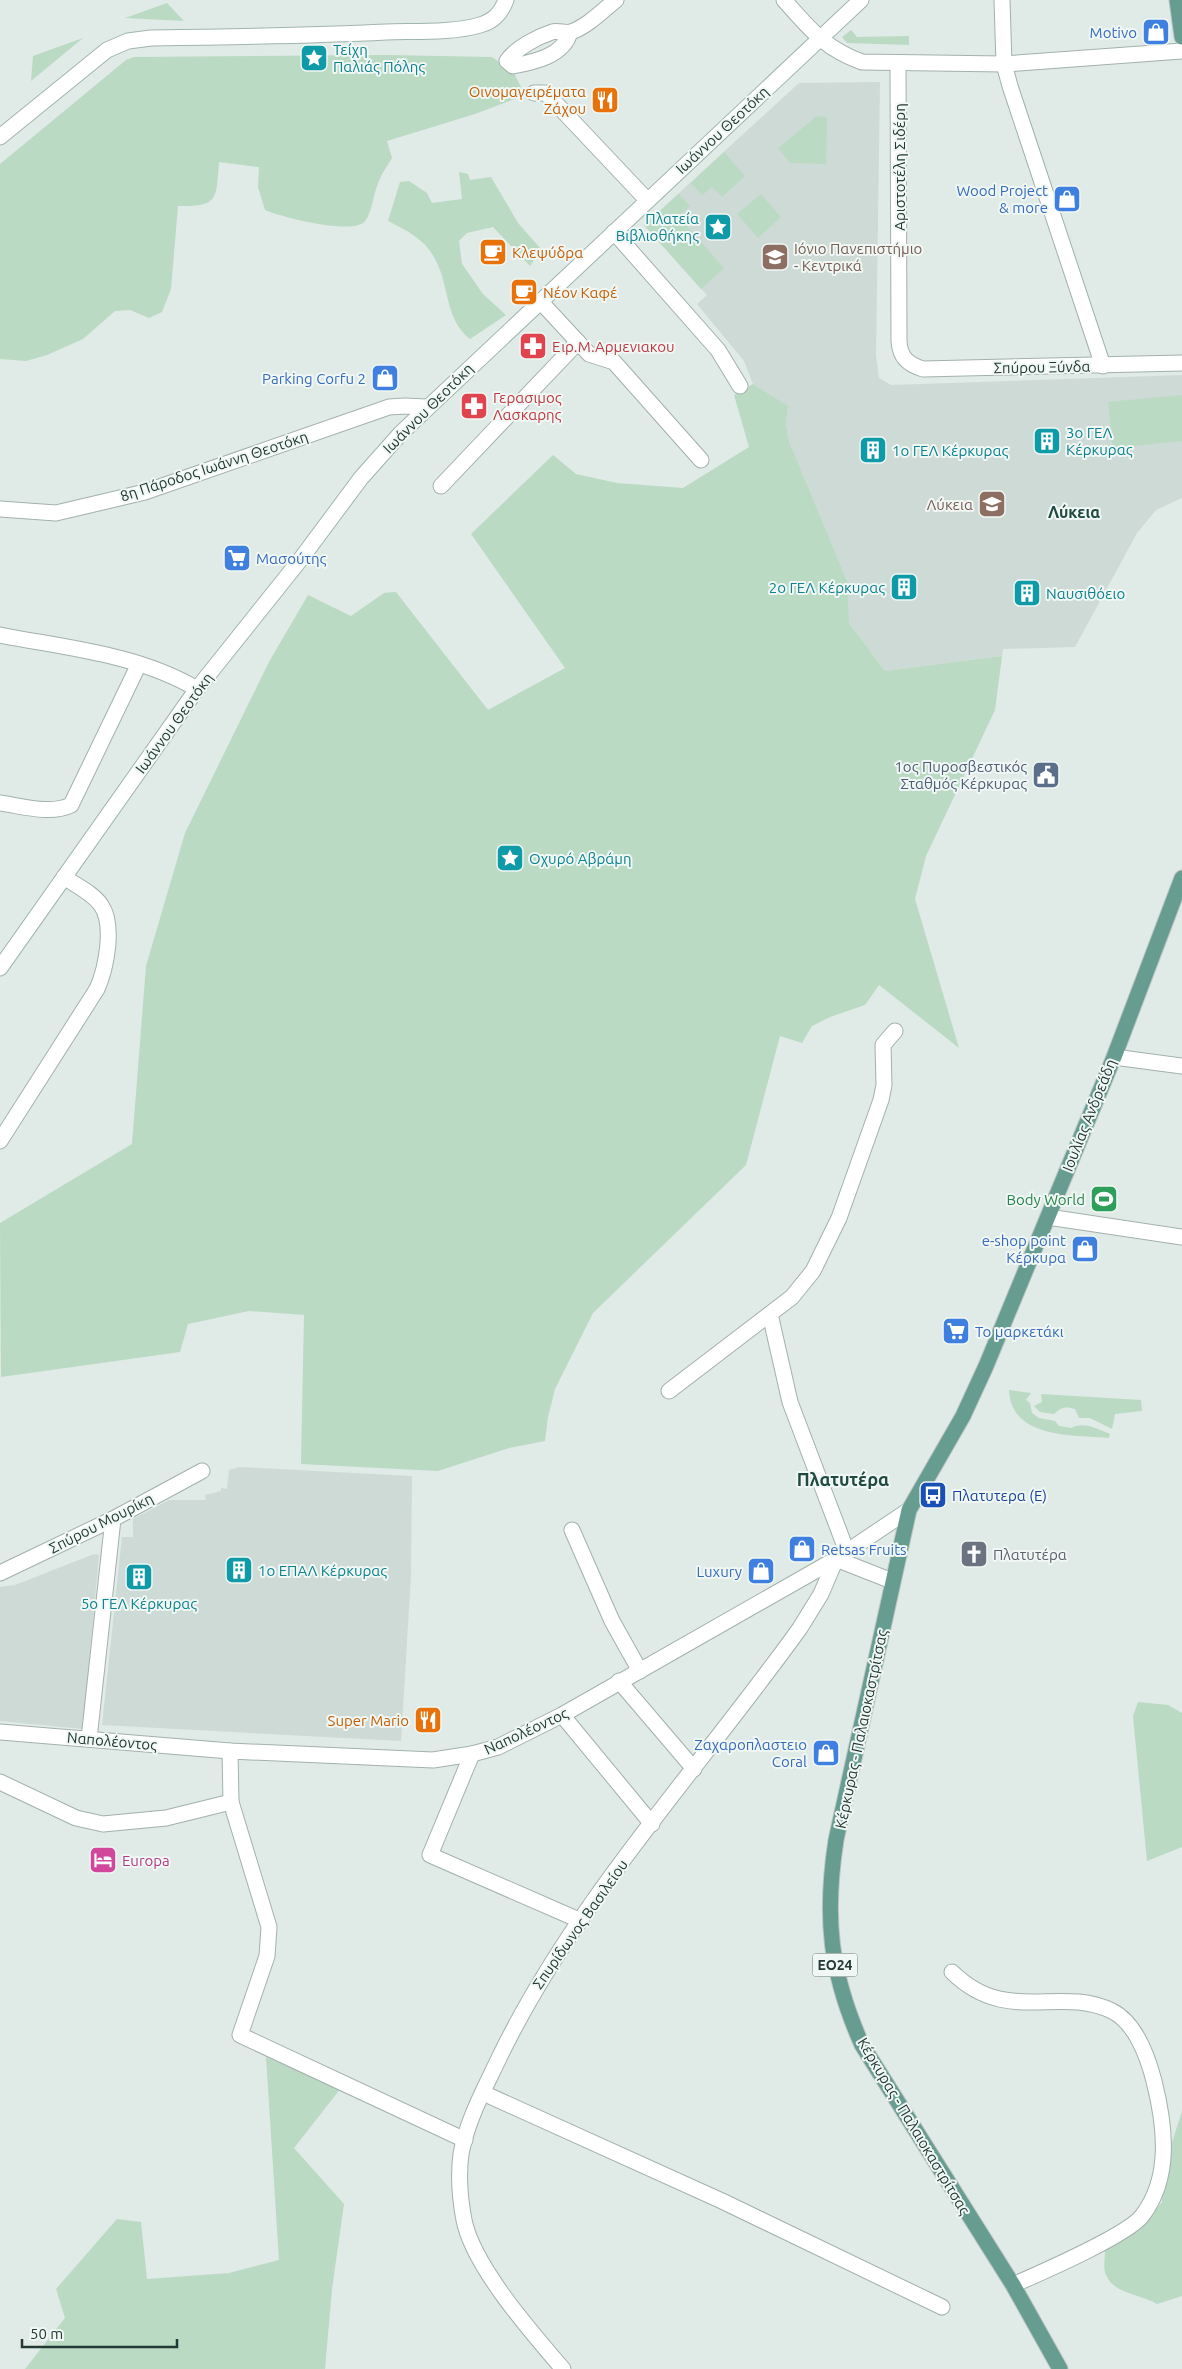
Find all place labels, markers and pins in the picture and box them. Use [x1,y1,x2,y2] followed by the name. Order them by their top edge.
[1141,17,1171,47] shop icon: Motivo
[1090,24,1137,41] place label: Motivo
[333,41,425,75] place label: Τείχη Παλιάς Πόλης
[299,43,329,73] place icon: Τείχη Παλιάς Πόλης
[469,83,586,117] place label: Οινομαγειρέματα Ζάχου
[590,85,620,115] restaurant icon: Οινομαγειρέματα Ζάχου
[956,182,1048,216] place label: Wood Project & more
[1052,184,1082,214] shop icon: Wood Project & more
[616,210,699,244] place label: Πλατεία Βιβλιοθήκης
[703,212,733,242] place icon: Πλατεία Βιβλιοθήκης
[478,237,508,267] cafe icon: Κλεψύδρα
[794,240,922,274] place label: Ιόνιο Πανεπιστήμιο - Κεντρικά
[760,242,790,272] school or university icon: Ιόνιο Πανεπιστήμιο - Κεντρικά
[512,244,583,261] place label: Κλεψύδρα
[509,277,539,307] cafe icon: Νέον Καφέ
[543,284,617,301] place label: Νέον Καφέ
[518,331,548,361] pharmacy icon: Ειρ.Μ.Αρμενιακου
[552,338,675,355] place label: Ειρ.Μ.Αρμενιακου
[370,363,400,393] shop icon: Parking Corfu 2
[262,370,366,387] place label: Parking Corfu 2
[493,389,562,423] place label: Γερασιμος Λασκαρης
[459,391,489,421] pharmacy icon: Γερασιμος Λασκαρης
[1066,424,1133,458] place label: 3ο ΓΕΛ Κέρκυρας
[1032,426,1062,456] building icon: 3ο ΓΕΛ Κέρκυρας
[858,435,888,465] building icon: 1ο ΓΕΛ Κέρκυρας
[892,442,1008,459] place label: 1ο ΓΕΛ Κέρκυρας
[977,489,1007,519] school or university icon: Λύκεια
[927,496,973,513] place label: Λύκεια
[222,543,252,573] supermarket icon: Μασούτης
[256,550,327,567] place label: Μασούτης
[889,572,919,602] building icon: 2ο ΓΕΛ Κέρκυρας
[1012,578,1042,608] building icon: Ναυσιθόειο
[769,579,885,596] place label: 2ο ΓΕΛ Κέρκυρας
[1046,585,1125,602] place label: Ναυσιθόειο
[894,758,1027,792] place label: 1ος Πυροσβεστικός Σταθμός Κέρκυρας
[1031,760,1061,790] public building icon: 1ος Πυροσβεστικός Σταθμός Κέρκυρας
[495,843,525,873] place icon: Οχυρό Αβράμη
[529,850,632,867] place label: Οχυρό Αβράμη
[1089,1184,1119,1214] sports icon: Body World
[1006,1191,1085,1208] place label: Body World
[982,1232,1066,1266] place label: e-shop point Κέρκυρα
[1070,1234,1100,1264] shop icon: e-shop point Κέρκυρα
[941,1316,971,1346] supermarket icon: Το μαρκετάκι
[975,1323,1064,1340] place label: Το μαρκετάκι
[918,1480,948,1510] bus stop icon: Πλατυτερα (E)
[952,1487,1047,1504] place label: Πλατυτερα (E)
[787,1534,817,1564] shop icon: Retsas Fruits
[959,1539,989,1569] church icon: Πλατυτέρα
[821,1541,907,1558] place label: Retsas Fruits
[993,1546,1067,1563] place label: Πλατυτέρα
[224,1555,254,1585] building icon: 1ο ΕΠΑΛ Κέρκυρας
[746,1556,776,1586] shop icon: Luxury
[124,1562,154,1592] building icon: 5ο ΓΕΛ Κέρκυρας
[258,1562,387,1579] place label: 1ο ΕΠΑΛ Κέρκυρας
[696,1563,742,1580] place label: Luxury
[81,1595,197,1612] place label: 5ο ΓΕΛ Κέρκυρας
[413,1705,443,1735] restaurant icon: Super Mario
[328,1712,409,1729] place label: Super Mario
[694,1736,807,1770] place label: Ζαχαροπλαστειο Coral
[811,1738,841,1768] shop icon: Ζαχαροπλαστειο Coral
[88,1845,118,1875] hotel icon: Europa
[122,1852,170,1869] place label: Europa

